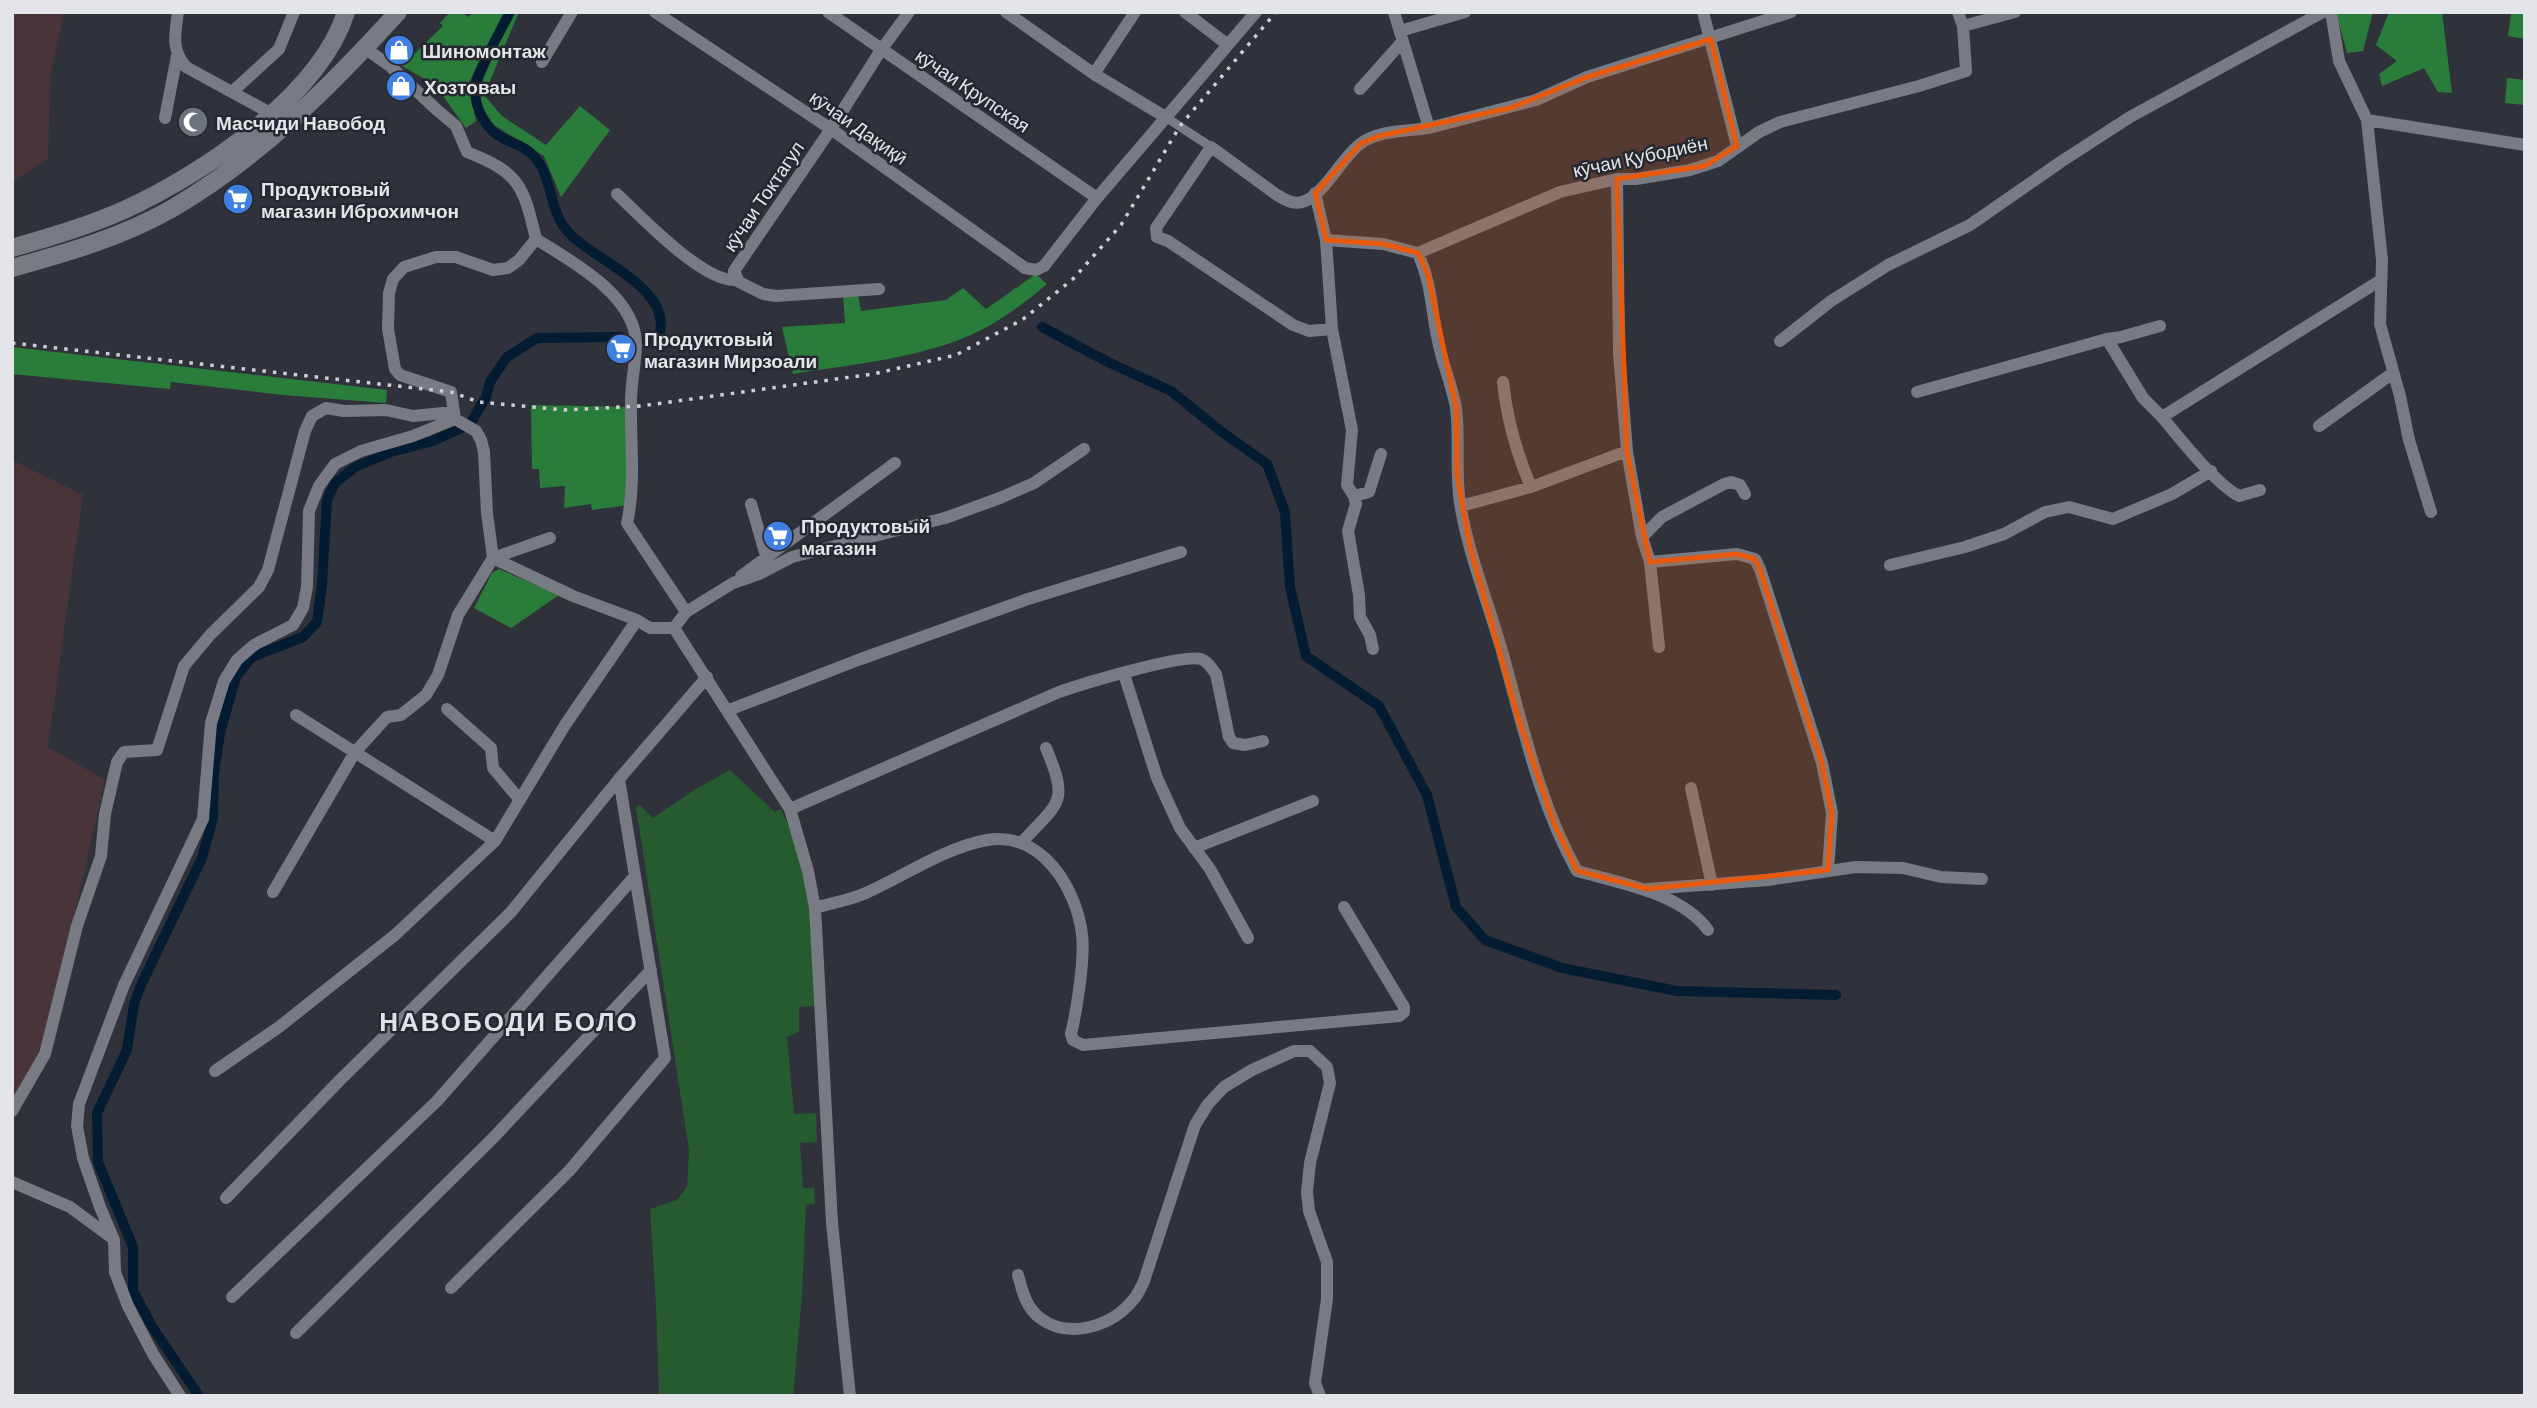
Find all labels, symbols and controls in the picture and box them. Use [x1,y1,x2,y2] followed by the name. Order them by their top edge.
[382,33,416,67] shop icon: Шиномонтаж
[422,39,546,62] place label: Шиномонтаж
[911,43,1035,137] street label: кӯчаи Крупская
[384,69,418,103] shop icon: Хозтоваы
[424,75,516,98] place label: Хозтоваы
[806,85,912,169] street label: кӯчаи Дақиқӣ
[176,105,210,139] mosque icon: Масчиди Навобод
[216,111,385,134] place label: Масчиди Навобод
[1570,130,1710,182] street label: кӯчаи Қубодиён
[718,136,808,256] street label: кӯчаи Токтагул
[261,177,459,222] place label: Продуктовый магазин Иброхимчон
[221,182,255,216] supermarket icon: Продуктовый магазин Иброхимчон
[644,327,817,372] place label: Продуктовый магазин Мирзоали
[604,332,638,366] supermarket icon: Продуктовый магазин Мирзоали
[801,514,930,559] place label: Продуктовый магазин
[761,519,795,553] supermarket icon: Продуктовый магазин
[379,1005,639,1036] district label: НАВОБОДИ БОЛО

